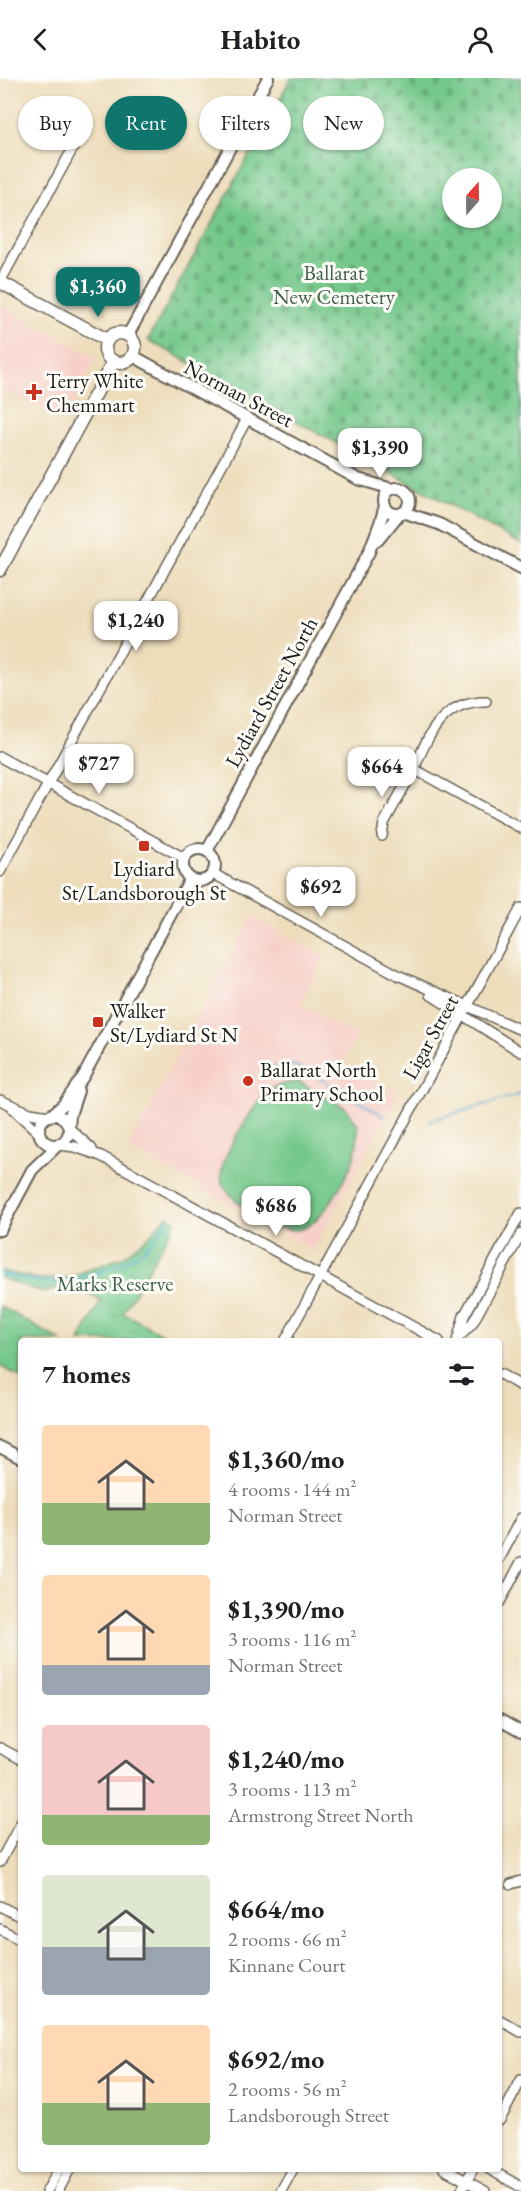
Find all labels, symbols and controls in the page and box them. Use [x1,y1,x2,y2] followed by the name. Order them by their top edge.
[221,22,300,57] text: Habito
[24,23,57,56] icon: back
[464,23,497,56] icon: person
[18,96,93,150] chip: Buy
[105,96,187,150] chip: Rent
[199,96,291,150] chip: Filters
[303,96,384,150] chip: New
[442,168,502,228] north arrow
[442,168,502,228] map controls
[273,259,396,310] park label: Ballarat New Cemetery
[49,267,147,318] pin: $1,360
[70,273,126,299] text: $1,360
[180,353,299,433] street label: Norman Street
[46,367,143,418] place label: Terry White Chemmart
[27,385,41,399] marker: Terry White Chemmart
[331,428,429,479] pin: $1,390
[352,434,408,460] text: $1,390
[87,601,185,652] pin: $1,240
[108,607,164,633] text: $1,240
[219,612,324,772] street label: Lydiard Street North
[63,744,135,795] pin: $727
[346,747,418,798] pin: $664
[79,750,119,776] text: $727
[362,753,402,779] text: $664
[137,839,151,853] marker: Lydiard St/Landsborough St
[62,855,226,906] place label: Lydiard St/Landsborough St
[285,867,357,918] pin: $692
[301,873,341,899] text: $692
[396,990,464,1084] street label: Ligar Street
[110,997,238,1048] place label: Walker St/Lydiard St N
[91,1015,105,1029] marker: Walker St/Lydiard St N
[260,1056,384,1107] place label: Ballarat North Primary School
[241,1074,255,1088] marker: Ballarat North Primary School
[240,1186,312,1237] pin: $686
[256,1192,296,1218] text: $686
[57,1270,173,1297] park label: Marks Reserve
[42,1357,131,1391] text: 7 homes
[445,1358,478,1391] icon: filters
[228,1442,344,1476] text: $1,360/mo
[90,1449,162,1521] icon: home
[228,1476,356,1502] text: 4 rooms · 144 m²
[228,1502,342,1528] text: Norman Street
[228,1592,344,1626] text: $1,390/mo
[90,1599,162,1671] icon: home
[228,1626,356,1652] text: 3 rooms · 116 m²
[228,1652,342,1678] text: Norman Street
[228,1742,344,1776] text: $1,240/mo
[90,1749,162,1821] icon: home
[228,1776,356,1802] text: 3 rooms · 113 m²
[228,1802,414,1828] text: Armstrong Street North
[228,1892,324,1926] text: $664/mo
[90,1899,162,1971] icon: home
[228,1926,347,1952] text: 2 rooms · 66 m²
[228,1952,346,1978] text: Kinnane Court
[228,2042,324,2076] text: $692/mo
[90,2049,162,2121] icon: home
[228,2076,347,2102] text: 2 rooms · 56 m²
[228,2102,389,2128] text: Landsborough Street

